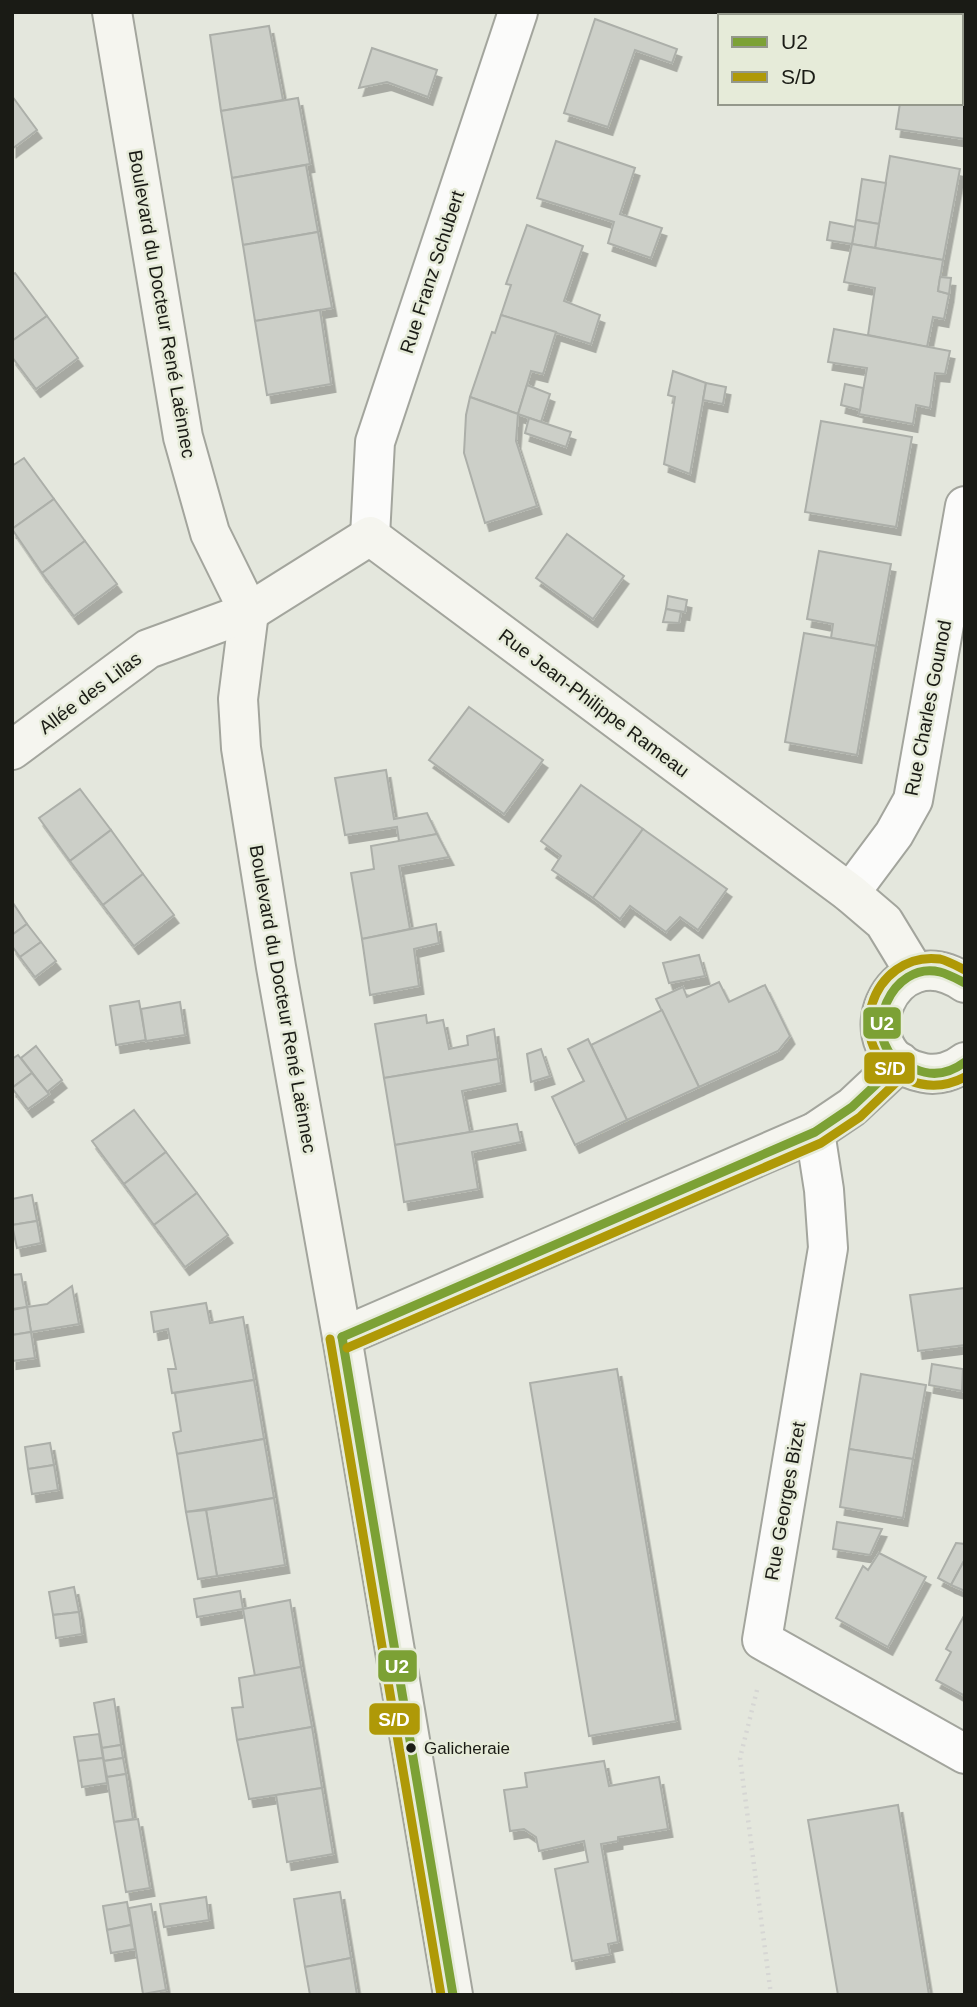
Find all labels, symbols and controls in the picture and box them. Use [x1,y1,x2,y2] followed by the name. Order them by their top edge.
[718,14,963,105] legend
[781,30,808,53] text: U2
[781,65,816,88] text: S/D
[125,148,199,460] street label: Boulevard du Docteur René Laënnec
[396,187,468,356] street label: Rue Franz Schubert
[901,618,955,798] street label: Rue Charles Gounod
[495,625,693,781] street label: Rue Jean-Philippe Rameau
[35,648,145,738] street label: Allée des Lilas
[246,843,320,1155] street label: Boulevard du Docteur René Laënnec
[862,1006,902,1040] line badge: U2
[870,1013,894,1034] text: U2
[863,1051,916,1085] line badge: S/D
[874,1058,906,1079] text: S/D
[761,1419,809,1582] street label: Rue Georges Bizet
[377,1649,418,1683] line badge: U2
[385,1656,409,1677] text: U2
[368,1702,421,1736] line badge: S/D
[378,1709,410,1730] text: S/D
[424,1739,510,1758] place label: Galicheraie
[404,1741,418,1755] marker: Galicheraie

